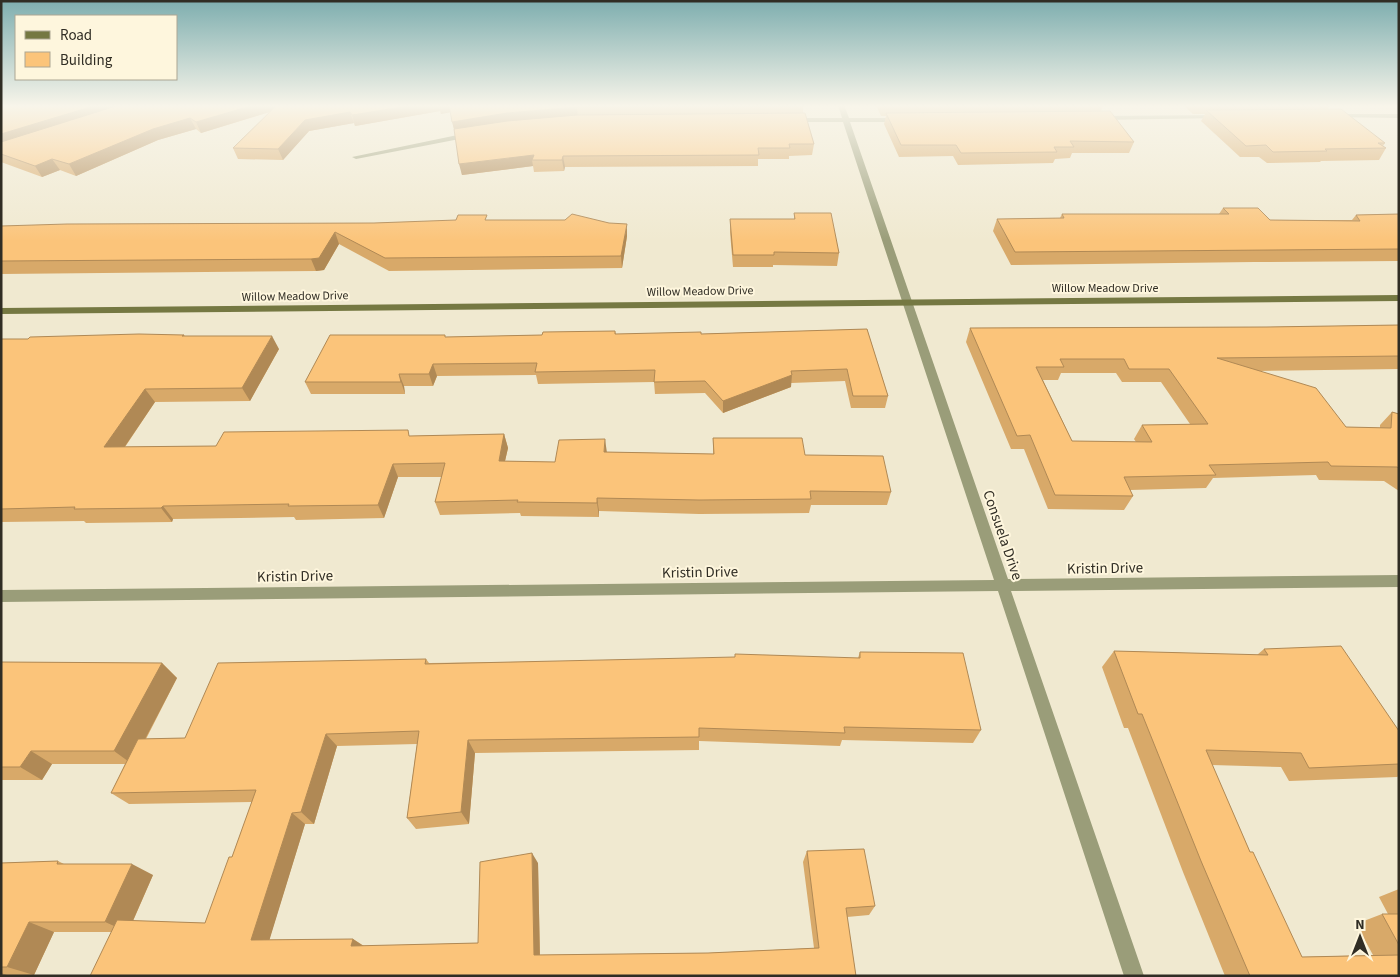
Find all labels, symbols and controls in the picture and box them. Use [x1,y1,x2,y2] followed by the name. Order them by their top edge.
[15,15,178,80] legend
[60,25,92,46] text: Road
[60,50,113,71] text: Building
[1052,280,1158,297] street label: Willow Meadow Drive
[647,282,754,301] street label: Willow Meadow Drive
[242,287,349,306] street label: Willow Meadow Drive
[977,487,1028,583] street label: Consuela Drive
[1067,557,1143,580] street label: Kristin Drive
[662,561,738,584] street label: Kristin Drive
[257,565,333,588] street label: Kristin Drive
[1335,912,1385,962] north arrow
[1355,915,1365,935] text: N

